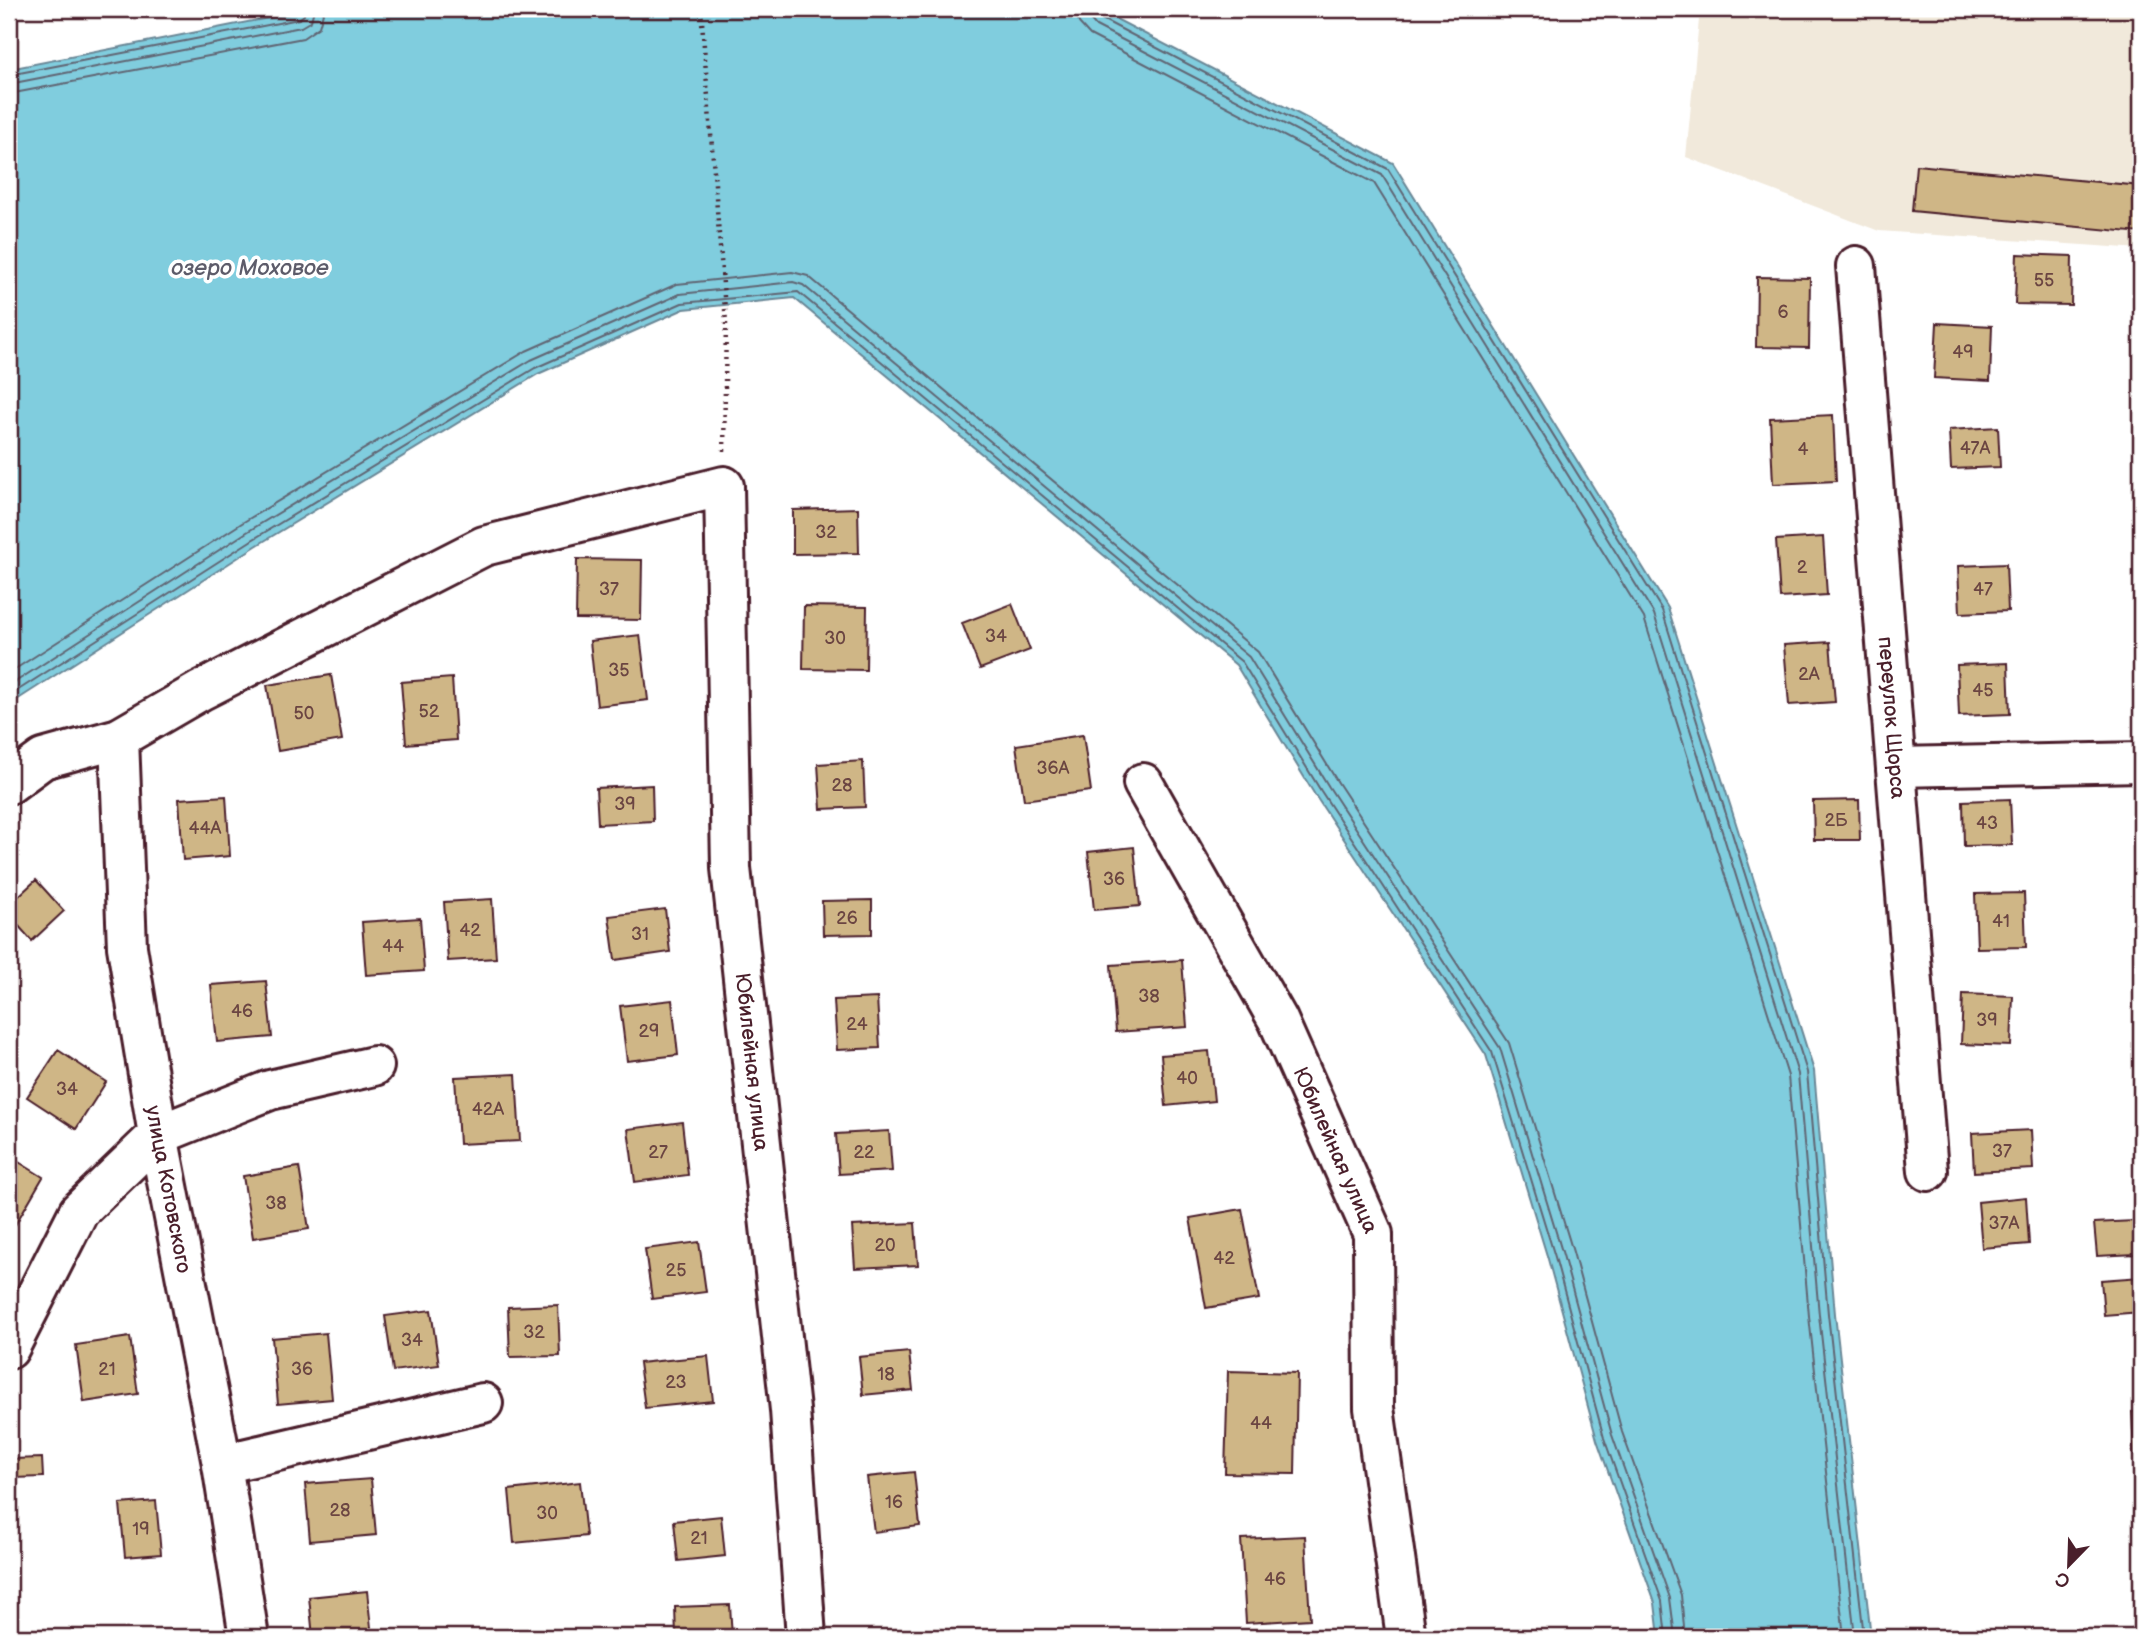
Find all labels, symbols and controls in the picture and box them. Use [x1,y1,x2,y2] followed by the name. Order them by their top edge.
[171,254,329,282] water label: озеро Моховое
[2034,270,2054,291] house number: 55
[1778,302,1789,323] house number: 6
[1952,342,1974,363] house number: 49
[1960,438,1990,459] house number: 47А
[1798,439,1809,460] house number: 4
[815,522,837,543] house number: 32
[1797,557,1808,578] house number: 2
[599,579,619,600] house number: 37
[1973,579,1993,600] house number: 47
[985,626,1007,647] house number: 34
[824,628,846,649] house number: 30
[1873,635,1910,800] street label: переулок Щорса
[608,660,630,681] house number: 35
[1798,664,1820,685] house number: 2А
[1972,680,1994,701] house number: 45
[419,701,440,722] house number: 52
[294,703,314,724] house number: 50
[1037,758,1070,779] house number: 36А
[831,775,853,796] house number: 28
[614,794,636,815] house number: 39
[1824,810,1848,831] house number: 2Б
[1976,813,1998,834] house number: 43
[189,818,222,839] house number: 44А
[1103,869,1125,890] house number: 36
[836,908,858,929] house number: 26
[1992,911,2010,932] house number: 41
[459,920,481,941] house number: 42
[631,924,649,945] house number: 31
[382,936,404,957] house number: 44
[729,971,774,1153] street label: Юбилейная улица
[1138,986,1160,1007] house number: 38
[231,1001,253,1022] house number: 46
[1976,1010,1998,1031] house number: 39
[846,1014,868,1035] house number: 24
[638,1021,660,1042] house number: 29
[1287,1063,1383,1238] street label: Юбилейная улица
[1176,1068,1198,1089] house number: 40
[56,1079,78,1100] house number: 34
[472,1099,504,1120] house number: 42А
[140,1104,197,1275] street label: улица Котовского
[1992,1141,2012,1162] house number: 37
[648,1142,668,1163] house number: 27
[853,1142,875,1163] house number: 22
[265,1193,287,1214] house number: 38
[1989,1213,2019,1234] house number: 37А
[874,1235,896,1256] house number: 20
[1213,1248,1235,1269] house number: 42
[666,1260,686,1281] house number: 25
[523,1322,545,1343] house number: 32
[401,1330,423,1351] house number: 34
[98,1359,116,1380] house number: 21
[291,1359,313,1380] house number: 36
[877,1364,895,1385] house number: 18
[665,1372,687,1393] house number: 23
[1250,1413,1272,1434] house number: 44
[885,1492,903,1513] house number: 16
[329,1500,351,1521] house number: 28
[536,1503,558,1524] house number: 30
[132,1519,150,1540] house number: 19
[690,1528,708,1549] house number: 21
[2035,1530,2104,1600] north arrow
[2052,1566,2074,1592] text: С
[1264,1569,1286,1590] house number: 46

